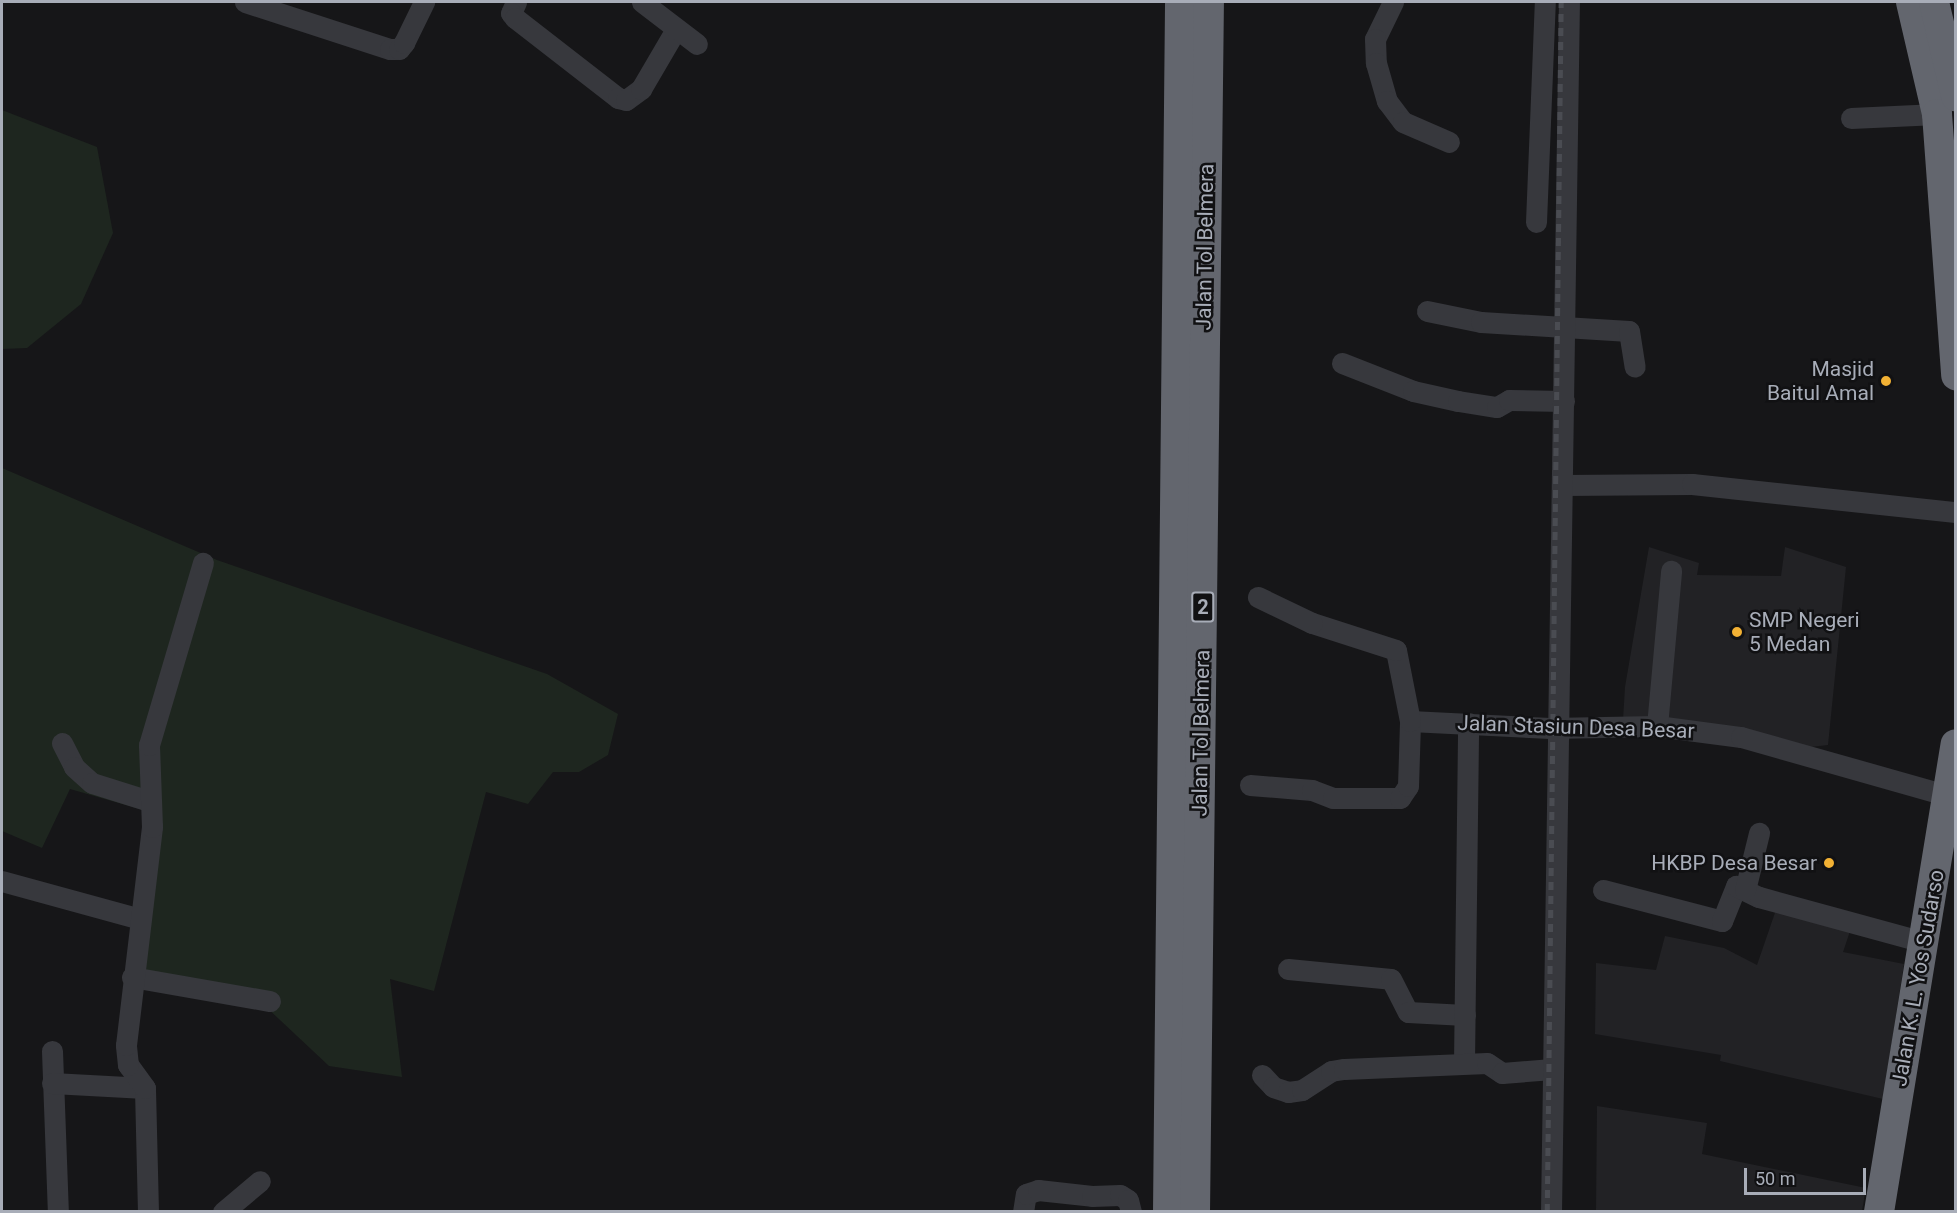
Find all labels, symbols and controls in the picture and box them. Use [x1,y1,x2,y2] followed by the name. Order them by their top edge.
[1191,163,1219,331] street label: Jalan Tol Belmera
[1767,356,1874,406] place label: Masjid Baitul Amal
[1879,374,1893,388] marker: Masjid Baitul Amal
[1191,590,1215,624] road number: 2
[1749,607,1860,657] place label: SMP Negeri 5 Medan
[1730,625,1744,639] marker: SMP Negeri 5 Medan
[1187,649,1215,817] street label: Jalan Tol Belmera
[1457,710,1695,744] street label: Jalan Stasiun Desa Besar
[1651,850,1817,876] place label: HKBP Desa Besar
[1822,856,1836,870] marker: HKBP Desa Besar
[1887,868,1949,1088] street label: Jalan K. L. Yos Sudarso
[1747,1156,1868,1194] scale bar
[1755,1168,1795,1189] text: 50 m

